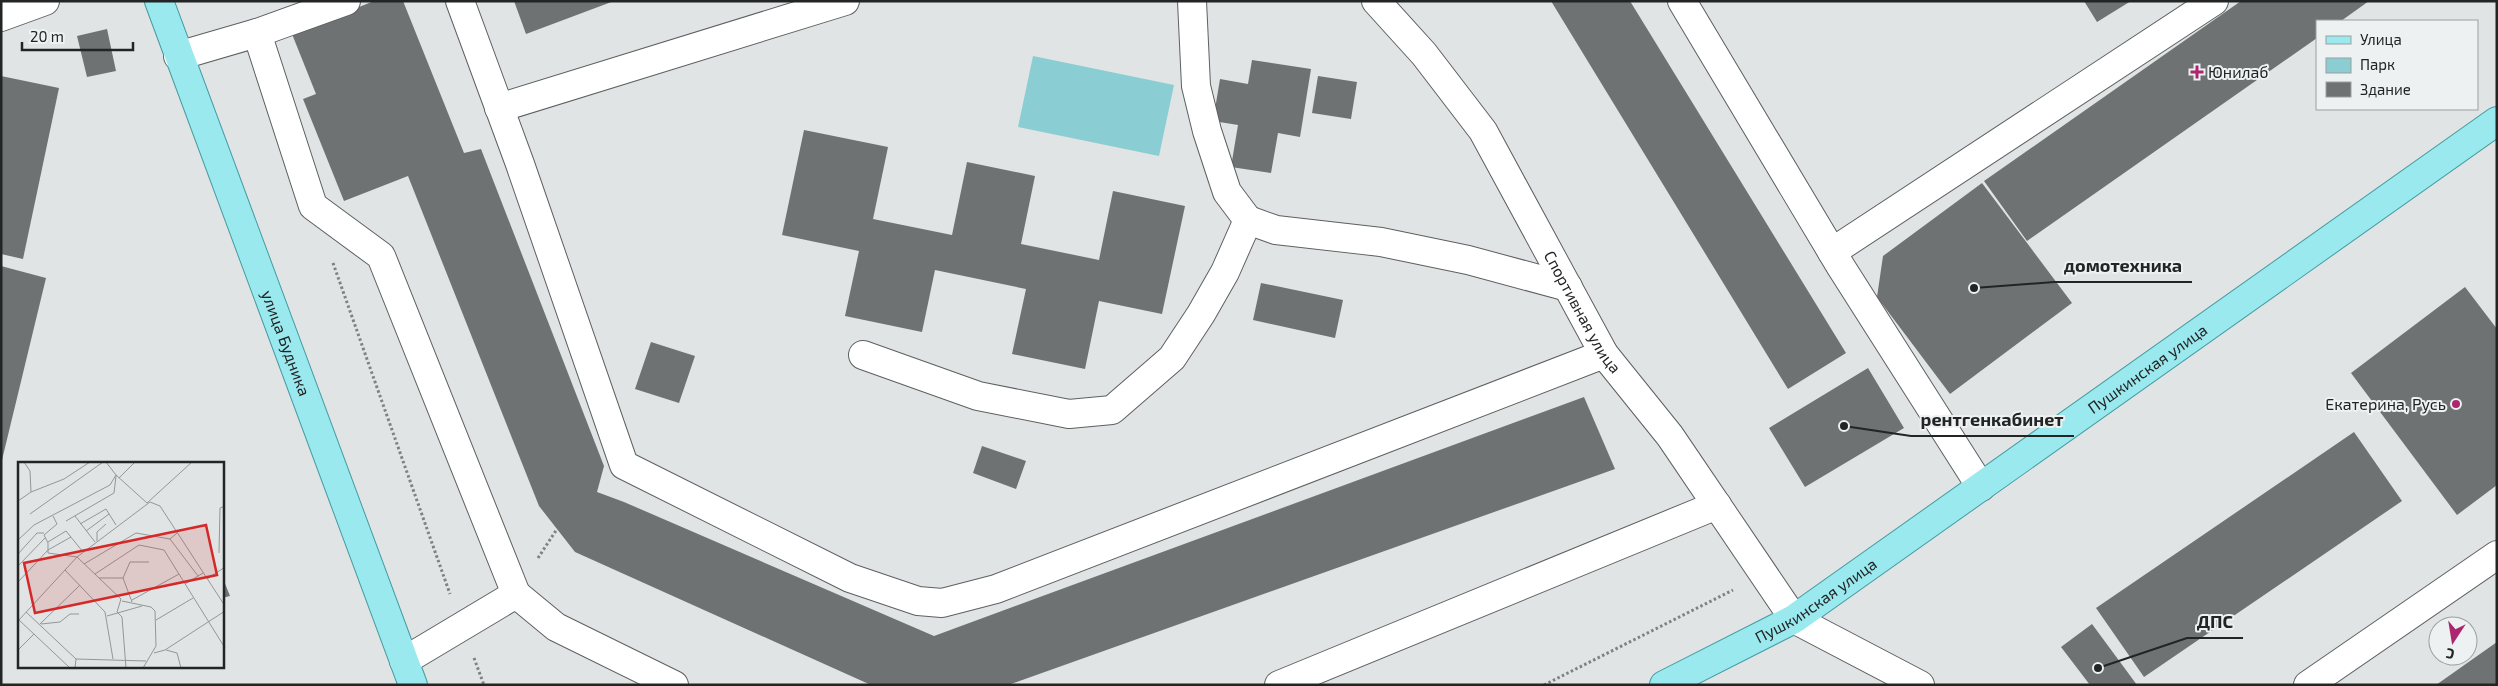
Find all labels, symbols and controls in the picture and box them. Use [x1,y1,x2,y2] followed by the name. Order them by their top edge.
[22,20,134,52] scale bar
[2316,20,2478,110] legend
[30,27,64,45] text: 20 m
[2360,30,2402,48] text: Улица
[2360,55,2395,73] text: Парк
[2208,62,2269,81] place label: Юнилаб
[2190,65,2204,79] marker: Юнилаб
[2360,80,2411,98] text: Здание
[1541,247,1625,377] street label: Спортивная улица
[2054,249,2192,282] callout: домотехника
[2064,254,2182,276] text: домотехника
[257,288,315,398] street label: улица Будника
[2084,319,2211,417] street label: Пушкинская улица
[2325,394,2446,414] place label: Екатерина, Русь
[2450,398,2462,410] marker: Екатерина, Русь
[1911,403,2074,436] callout: рентгенкабинет
[1921,408,2063,430] text: рентгенкабинет
[18,462,224,668] inset map
[1751,554,1880,646] street label: Пушкинская улица
[2187,605,2243,638] callout: ДПС
[2197,610,2234,632] text: ДПС
[2428,616,2478,666] north arrow
[2444,645,2456,663] text: С

